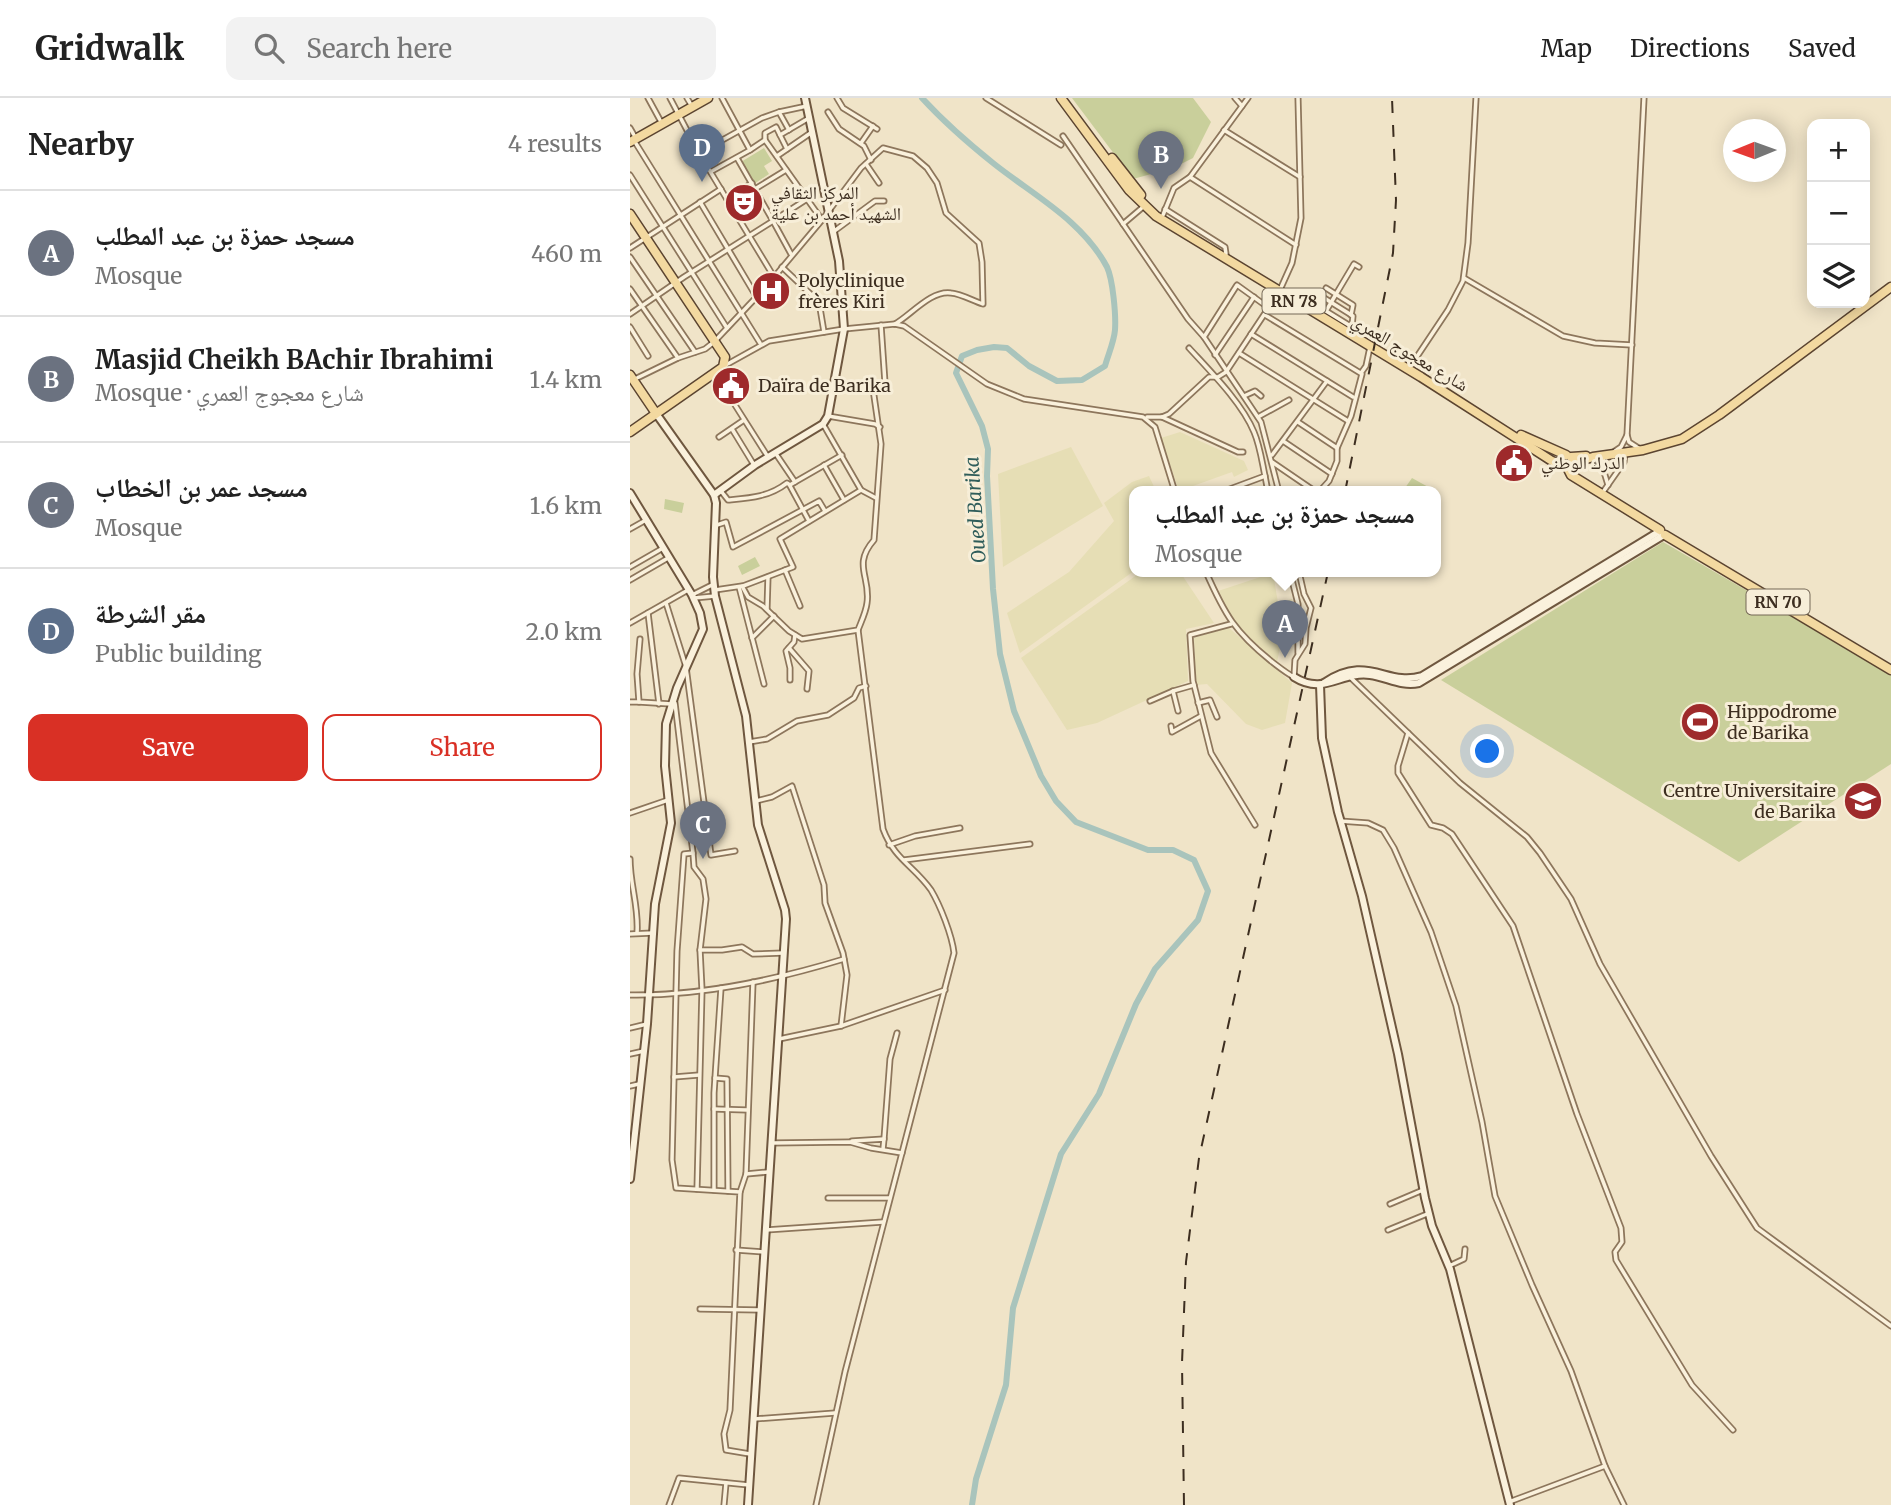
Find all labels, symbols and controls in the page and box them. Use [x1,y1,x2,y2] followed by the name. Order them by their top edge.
[226,17,716,80] search box
[35,28,184,69] text: Gridwalk
[250,29,288,67] icon: search
[306,32,452,65] text: Search here
[1541,33,1592,64] text: Map
[1630,33,1750,64] text: Directions
[1788,33,1856,64] text: Saved
[1723,119,1786,182] north arrow
[1807,119,1870,308] map controls
[1807,119,1870,182] button: +
[679,124,725,182] pin: D
[28,125,134,163] text: Nearby
[508,129,602,158] text: 4 results
[1138,131,1184,189] pin: B
[771,181,901,225] place label: المركز الثقافي الشهيد أحمد بن علية
[723,182,765,224] theatre icon: المركز الثقافي الشهيد أحمد بن علية
[1807,182,1870,245] button: −
[95,219,355,252] text: مسجد حمزة بن عبد المطلب
[43,239,59,268] text: A
[531,239,602,268] text: 460 m
[1807,245,1870,308] button: layers
[95,261,182,290] text: Mosque
[798,269,904,313] place label: Polyclinique frères Kiri
[750,270,792,312] hospital icon: Polyclinique frères Kiri
[1262,288,1326,314] road number: RN 78
[1346,309,1473,399] street label: شارع معجوج العمري
[95,343,493,376] text: Masjid Cheikh BAchir Ibrahimi
[43,365,59,394] text: B
[529,365,602,394] text: 1.4 km
[710,365,752,407] public building icon: Daïra de Barika
[758,374,891,397] place label: Daïra de Barika
[95,378,364,407] text: Mosque · شارع معجوج العمري
[1493,442,1535,484] public building icon: الدرك الوطني
[1541,451,1625,478] place label: الدرك الوطني
[959,456,991,564] water label: Oued Barika
[95,471,308,504] text: مسجد عمر بن الخطاب
[1129,486,1441,577] popup
[43,491,59,520] text: C
[530,491,602,520] text: 1.6 km
[1155,497,1415,530] text: مسجد حمزة بن عبد المطلب
[95,513,182,542] text: Mosque
[1155,539,1242,568] text: Mosque
[1746,589,1810,614] road number: RN 70
[95,597,206,630] text: مقر الشرطة
[1262,600,1308,658] pin: A
[42,617,60,646] text: D
[526,617,602,646] text: 2.0 km
[95,639,262,668] text: Public building
[1727,700,1837,744] place label: Hippodrome de Barika
[1679,701,1721,743] sports icon: Hippodrome de Barika
[28,714,308,781] button: Save
[322,714,602,781] button: Share
[1470,734,1504,768] your location
[1663,779,1836,823] place label: Centre Universitaire de Barika
[1842,780,1884,822] school or university icon: Centre Universitaire de Barika
[680,801,726,859] pin: C

